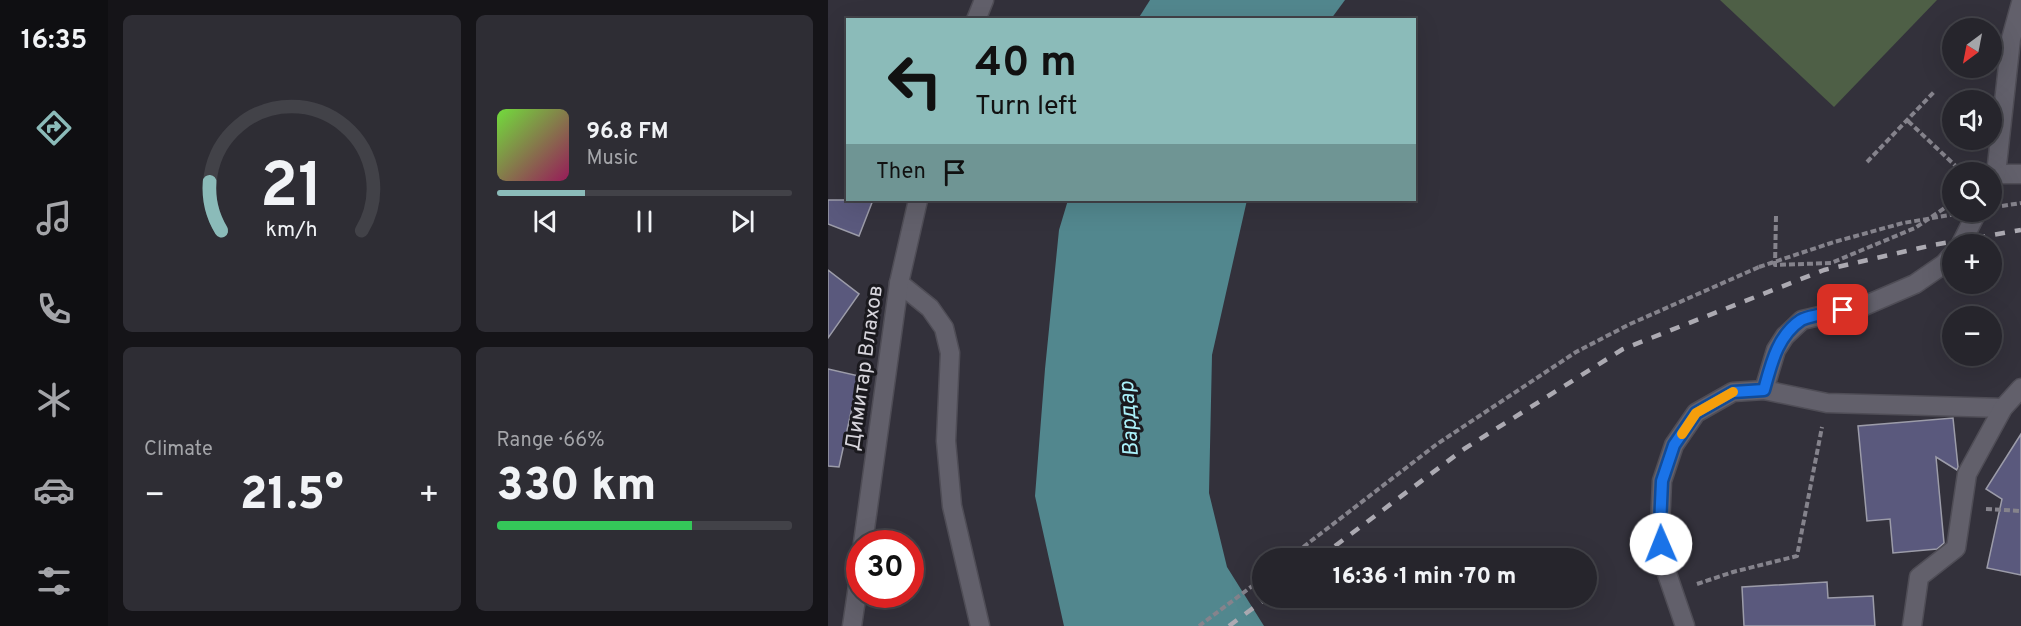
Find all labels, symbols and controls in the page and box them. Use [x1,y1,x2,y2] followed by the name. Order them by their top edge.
[1942,18,2002,78] north arrow
[1942,18,2002,366] map controls
[21,24,87,58] text: 16:35
[975,38,1077,91] text: 40 m
[876,42,954,120] icon: left
[975,90,1077,124] text: Turn left
[1942,90,2002,150] button: sound
[33,107,75,149] icon: directions
[587,119,669,146] text: 96.8 FM
[587,146,638,172] text: Music
[260,150,323,229] text: 21
[938,156,971,189] icon: arrive
[876,159,926,186] text: Then
[1942,162,2002,222] button: search
[33,197,75,239] icon: music
[529,205,562,238] icon: previous
[628,205,661,238] icon: pause
[726,205,759,238] icon: next
[266,217,318,244] text: km/h
[1942,234,2002,294] button: +
[840,283,890,453] street label: Димитар Влахов
[1817,284,1868,335] pin
[33,288,75,330] icon: phone
[1826,293,1859,326] icon: arrive
[1942,306,2002,366] button: −
[33,379,75,421] icon: climate
[1114,380,1146,457] water label: Вардар
[497,428,605,454] text: Range · 66%
[144,437,213,463] text: Climate
[497,459,656,516] text: 330 km
[240,468,344,525] text: 21.5°
[33,469,75,511] icon: car
[144,476,165,518] text: −
[418,476,440,518] text: +
[1629,512,1693,576] position arrow
[846,530,924,608] speed limit sign: 30
[33,560,75,602] icon: filters
[1333,564,1516,591] text: 16:36 · 1 min · 70 m

